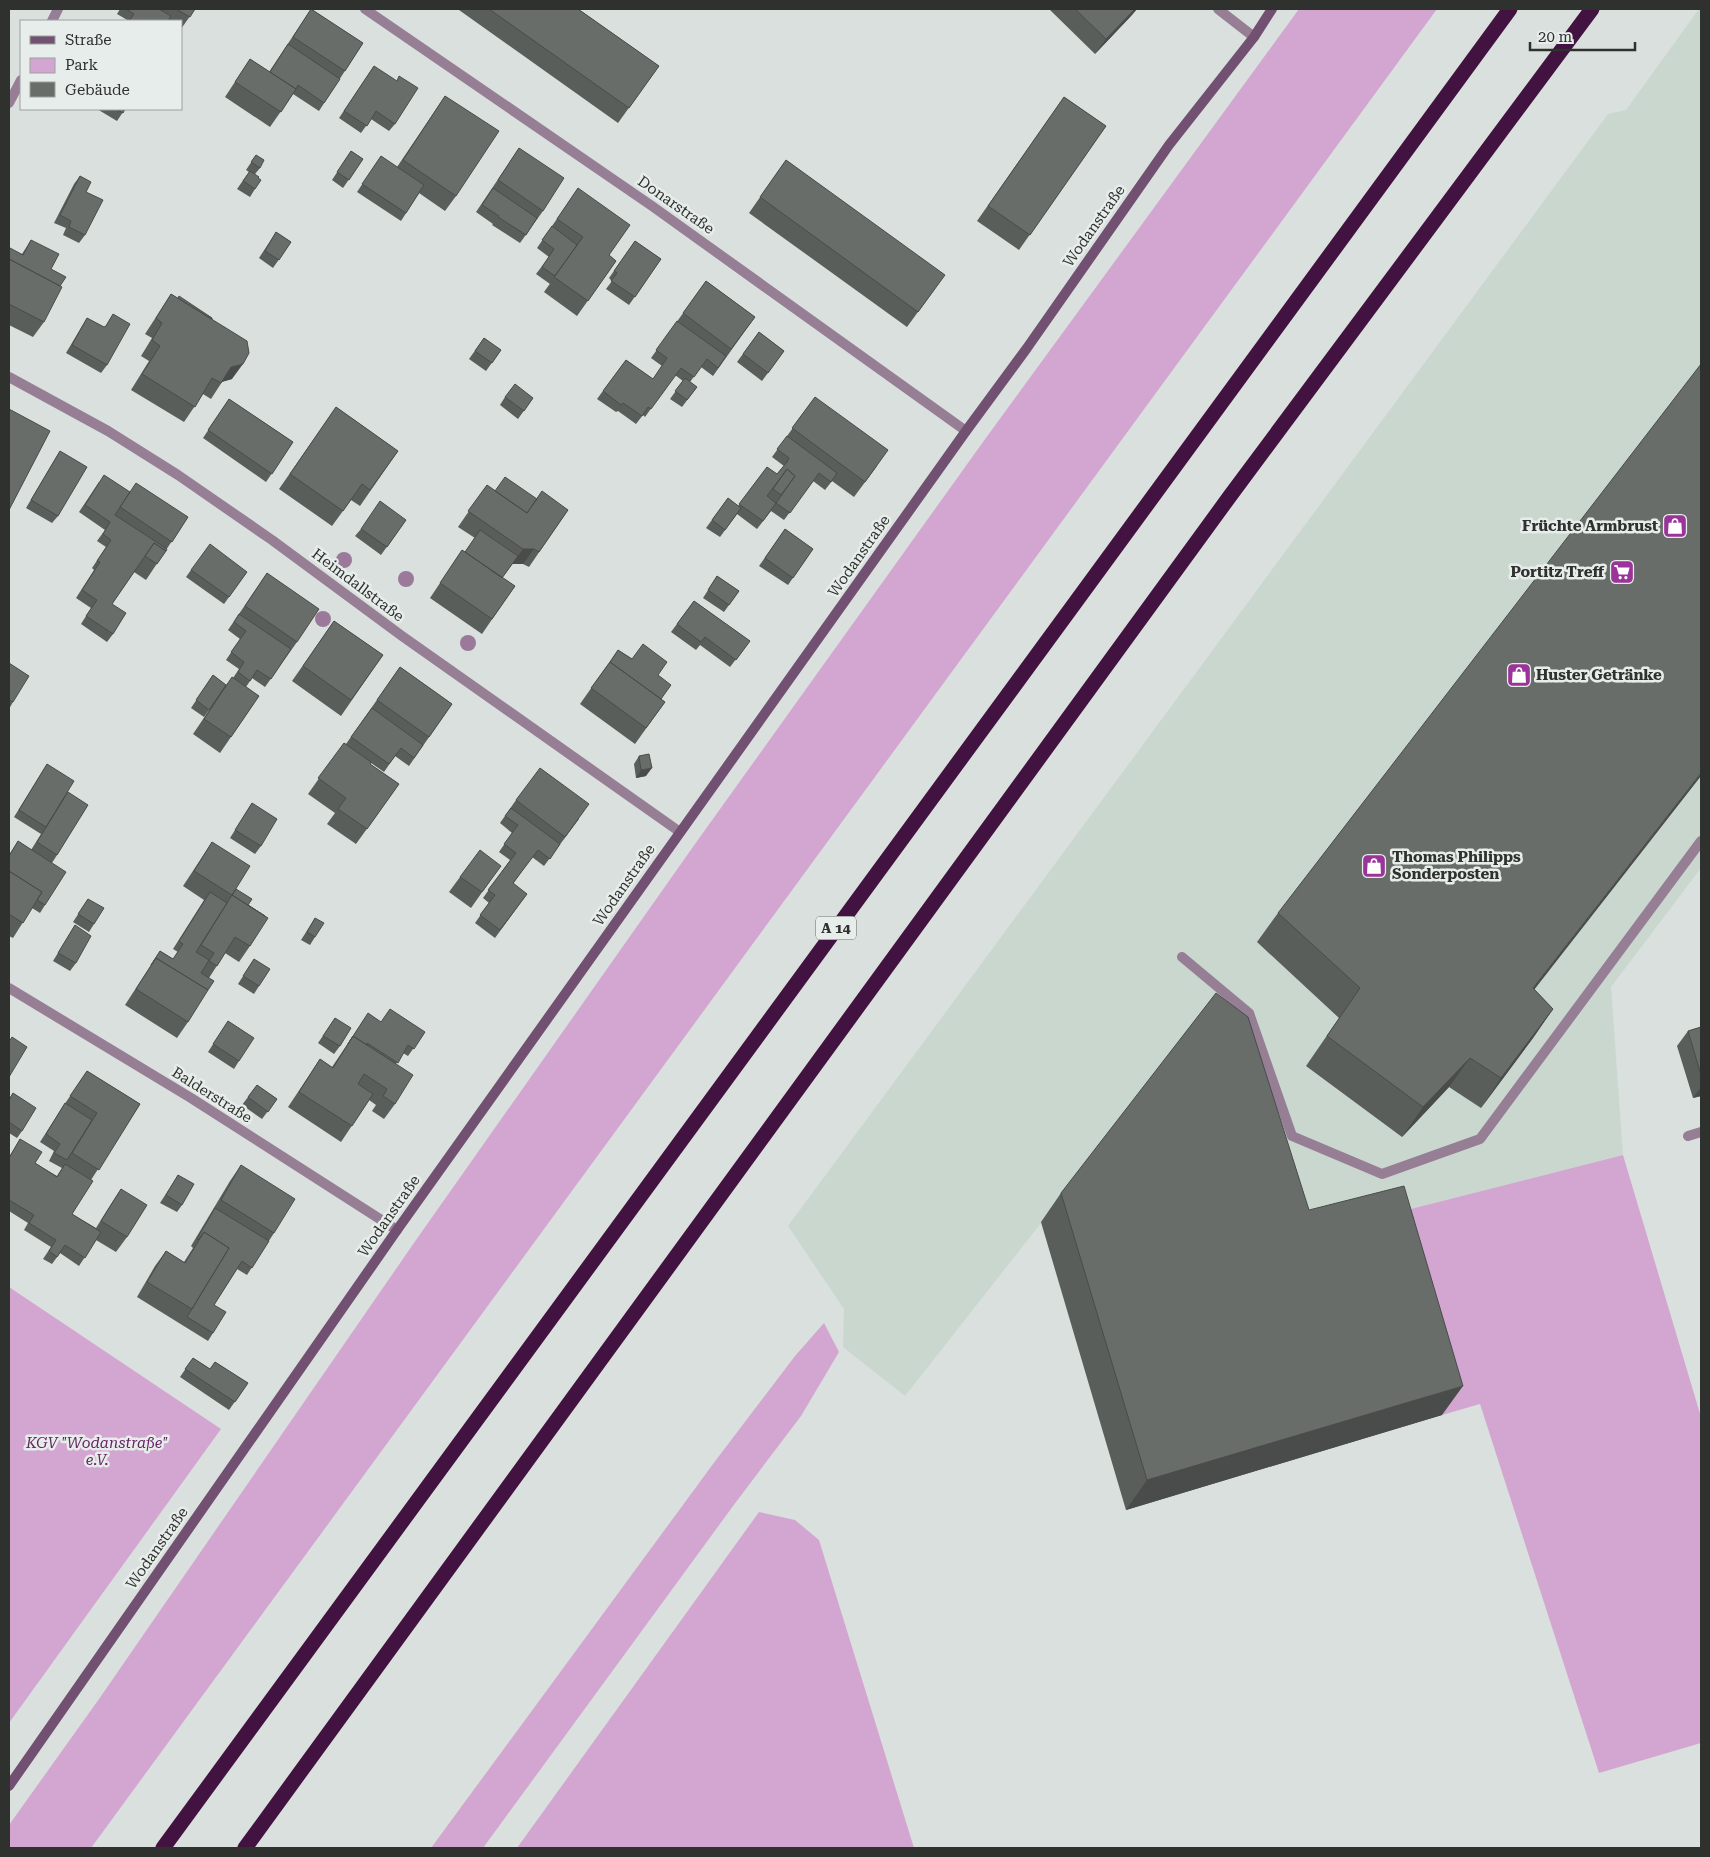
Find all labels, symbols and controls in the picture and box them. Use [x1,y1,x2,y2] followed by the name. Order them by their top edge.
[20,20,182,110] legend
[1530,20,1635,52] scale bar
[1538,28,1573,46] text: 20 m
[65,31,112,49] text: Straße
[65,56,99,74] text: Park
[65,81,130,99] text: Gebäude
[634,172,718,238] street label: Donarstraße
[1059,182,1129,270] street label: Wodanstraße
[824,512,894,600] street label: Wodanstraße
[1662,513,1688,539] shop icon: Früchte Armbrust
[1522,517,1658,535] place label: Früchte Armbrust
[308,545,408,625] street label: Heimdallstraße
[1609,559,1635,585] supermarket icon: Portitz Treff
[1510,563,1604,581] place label: Portitz Treff
[1506,662,1532,688] shop icon: Huster Getränke
[1536,666,1662,684] place label: Huster Getränke
[589,841,659,929] street label: Wodanstraße
[1392,848,1521,883] place label: Thomas Philipps Sonderposten
[1361,853,1387,879] shop icon: Thomas Philipps Sonderposten
[816,916,856,940] road number: A 14
[169,1063,255,1127] street label: Balderstraße
[354,1172,424,1260] street label: Wodanstraße
[25,1434,168,1469] park label: KGV "Wodanstraße" e.V.
[122,1504,192,1592] street label: Wodanstraße

